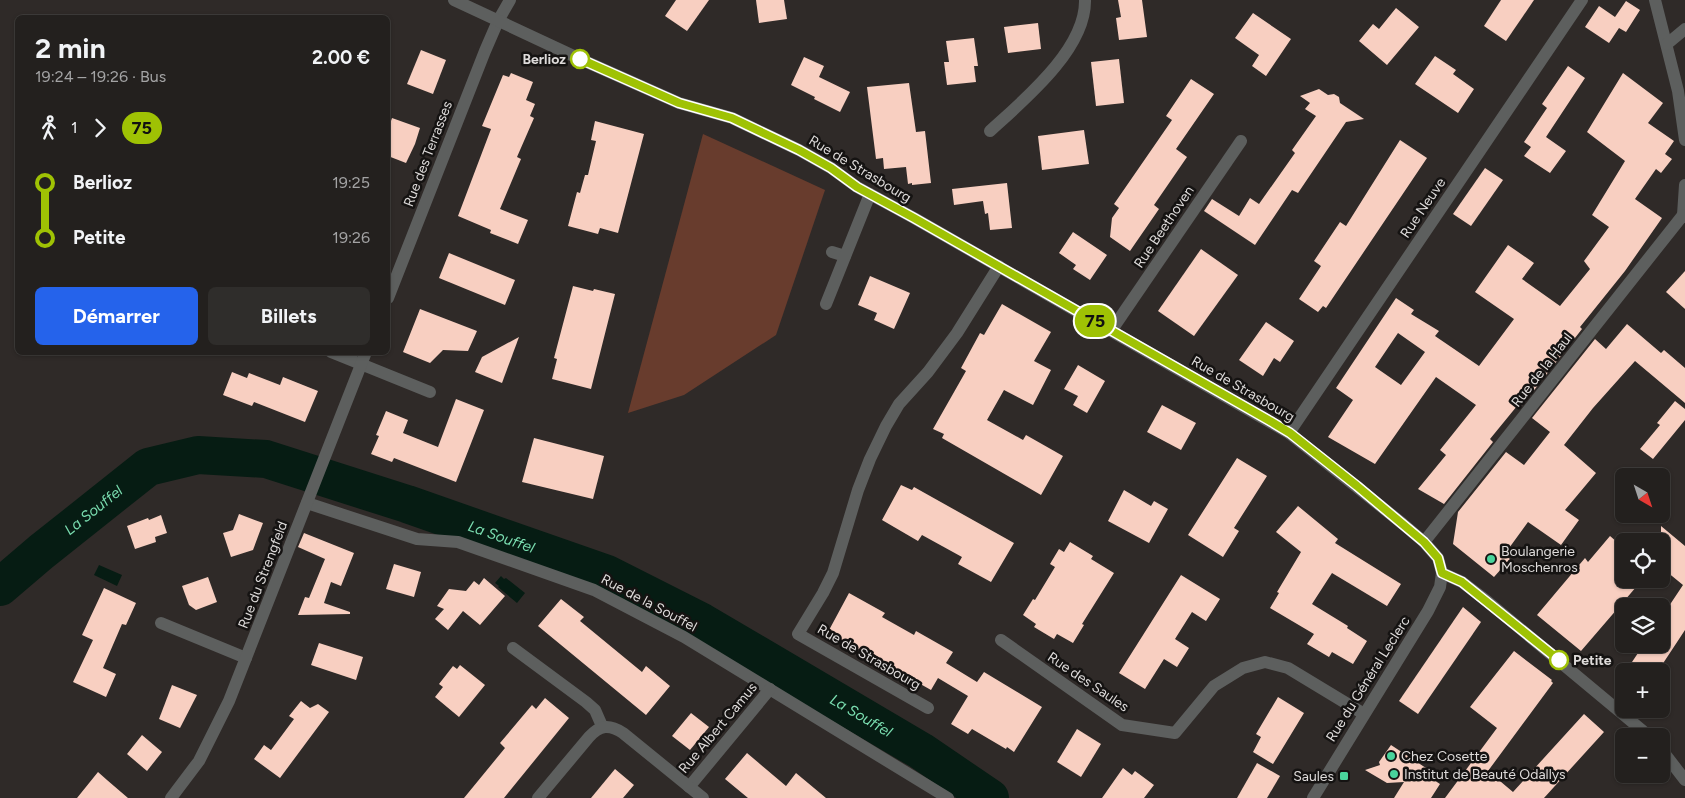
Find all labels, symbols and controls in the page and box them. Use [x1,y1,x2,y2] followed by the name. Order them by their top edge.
[35,31,106,65] text: 2 min
[312,46,370,69] text: 2.00 €
[570,49,590,69] marker: Berlioz
[522,51,566,68] place label: Berlioz
[35,67,166,86] text: 19:24 – 19:26 · Bus
[400,99,456,209] street label: Rue des Terrasses
[35,114,63,142] icon: walk
[86,114,114,142] icon: forward
[132,117,152,139] text: 75
[71,118,78,137] text: 1
[806,132,914,206] street label: Rue de Strasbourg
[73,171,132,194] text: Berlioz
[332,173,370,192] text: 19:25
[1397,174,1449,241] street label: Rue Neuve
[1130,183,1198,271] street label: Rue Beethoven
[73,226,125,249] text: Petite
[332,228,370,247] text: 19:26
[35,287,198,345] button: Démarrer
[208,287,370,345] button: Billets
[1072,305,1118,337] line badge: 75
[1085,310,1105,332] text: 75
[1508,330,1576,410] street label: Rue de la Haul
[1188,353,1298,425] street label: Rue de Strasbourg
[1615,468,1670,522] north arrow
[1615,468,1670,783] map controls
[61,481,127,539] water label: La Souffel
[466,517,538,557] water label: La Souffel
[235,519,291,631] street label: Rue du Strengfeld
[1615,533,1670,588] button: locate
[1501,543,1578,576] place label: Boulangerie Moschenros
[1485,553,1497,565] marker: Boulangerie Moschenros
[598,571,700,635] street label: Rue de la Souffel
[1615,598,1670,653] button: layers
[1322,613,1414,745] street label: Rue du Général Leclerc
[814,621,924,693] street label: Rue de Strasbourg
[1044,649,1132,715] street label: Rue des Saules
[1549,650,1569,670] marker: Petite
[1573,652,1612,669] place label: Petite
[1615,663,1670,718] button: +
[675,679,761,777] street label: Rue Albert Camus
[827,690,896,741] water label: La Souffel
[1615,728,1670,783] button: −
[1401,748,1488,765] place label: Chez Cosette
[1385,750,1397,762] marker: Chez Cosette
[1404,766,1566,783] place label: Institut de Beauté Odallys
[1293,768,1334,785] place label: Saules
[1388,768,1400,780] marker: Institut de Beauté Odallys
[1338,770,1350,782] marker: Saules

